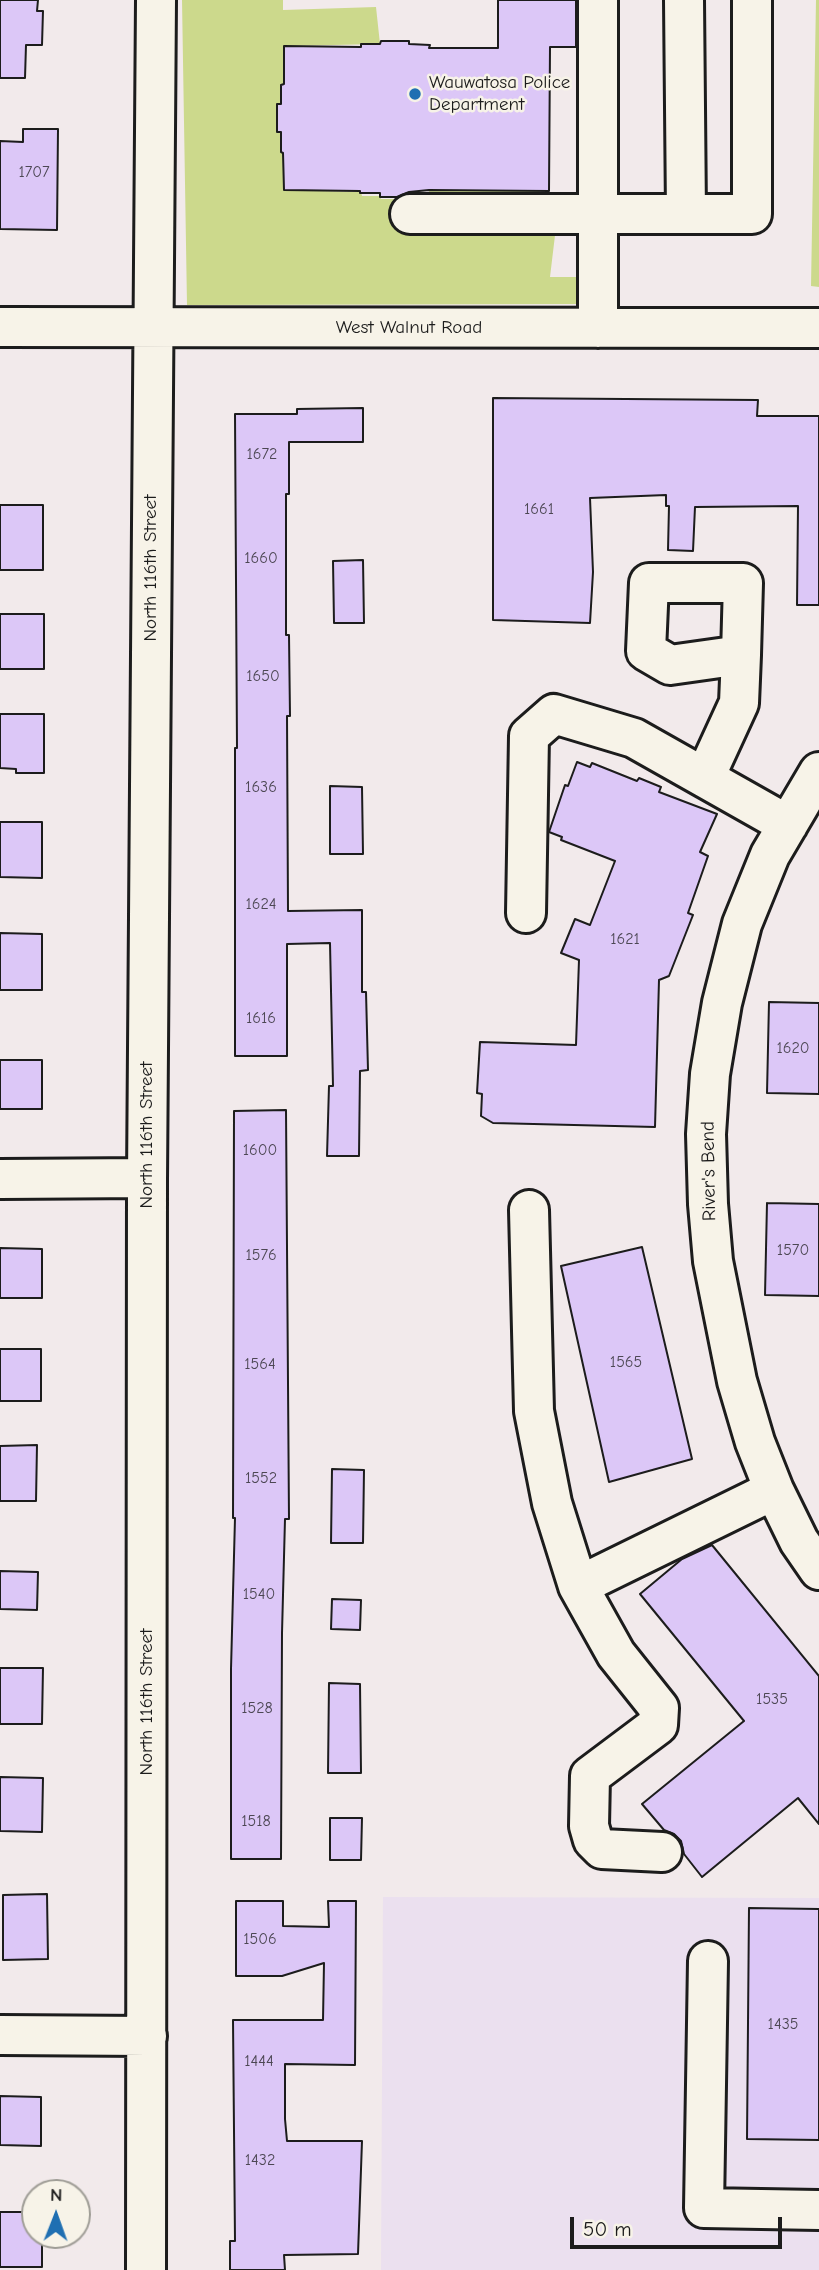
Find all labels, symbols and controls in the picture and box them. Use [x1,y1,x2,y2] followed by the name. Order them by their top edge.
[429,72,570,116] place label: Wauwatosa Police Department
[407,86,423,102] marker: Wauwatosa Police Department
[18,162,50,182] house number: 1707
[336,317,482,339] street label: West Walnut Road
[247,444,277,464] house number: 1672
[140,495,162,641] street label: North 116th Street
[524,499,554,519] house number: 1661
[244,548,278,568] house number: 1660
[246,666,280,686] house number: 1650
[245,777,277,797] house number: 1636
[245,894,277,914] house number: 1624
[610,929,640,949] house number: 1621
[246,1008,276,1028] house number: 1616
[776,1038,810,1058] house number: 1620
[136,1062,158,1208] street label: North 116th Street
[697,1121,721,1221] street label: River's Bend
[243,1140,277,1160] house number: 1600
[777,1240,809,1260] house number: 1570
[245,1245,277,1265] house number: 1576
[610,1352,642,1372] house number: 1565
[244,1354,276,1374] house number: 1564
[245,1468,277,1488] house number: 1552
[243,1584,275,1604] house number: 1540
[136,1629,158,1775] street label: North 116th Street
[756,1689,788,1709] house number: 1535
[241,1698,273,1718] house number: 1528
[241,1811,271,1831] house number: 1518
[243,1929,277,1949] house number: 1506
[768,2014,798,2034] house number: 1435
[244,2051,274,2071] house number: 1444
[245,2150,275,2170] house number: 1432
[21,2179,91,2249] north arrow
[50,2184,63,2206] text: N
[574,2204,786,2248] scale bar
[583,2217,632,2241] text: 50 m

